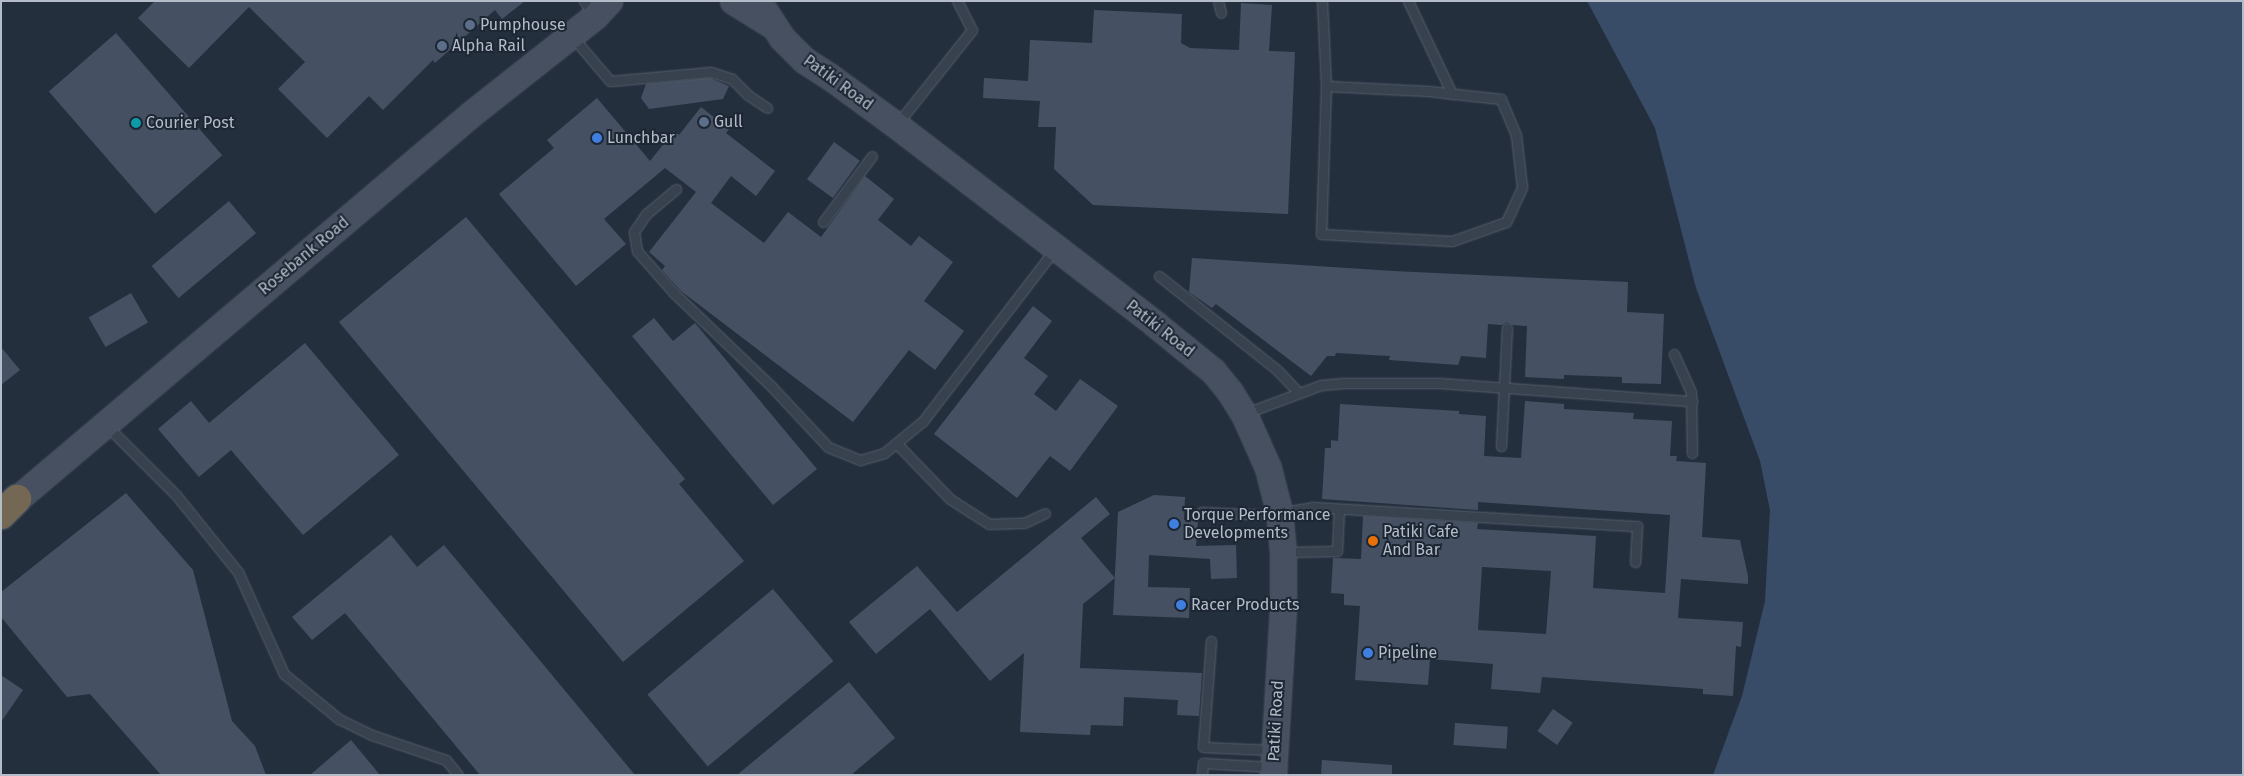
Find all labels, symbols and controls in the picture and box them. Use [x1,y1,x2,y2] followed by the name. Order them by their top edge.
[480,15,566,35] place label: Pumphouse
[464,19,476,31] marker: Pumphouse
[452,36,525,56] place label: Alpha Rail
[436,40,448,52] marker: Alpha Rail
[799,51,877,115] street label: Patiki Road
[714,112,743,132] place label: Gull
[146,113,235,133] place label: Courier Post
[698,116,710,128] marker: Gull
[130,117,142,129] marker: Courier Post
[607,128,675,148] place label: Lunchbar
[591,132,603,144] marker: Lunchbar
[255,213,353,299] street label: Rosebank Road
[1122,296,1198,362] street label: Patiki Road
[1184,505,1331,543] place label: Torque Performance Developments
[1168,518,1180,530] marker: Torque Performance Developments
[1383,522,1459,560] place label: Patiki Cafe And Bar
[1367,535,1379,547] marker: Patiki Cafe And Bar
[1191,595,1299,615] place label: Racer Products
[1175,599,1187,611] marker: Racer Products
[1378,643,1437,663] place label: Pipeline
[1362,647,1374,659] marker: Pipeline
[1264,680,1288,762] street label: Patiki Road

